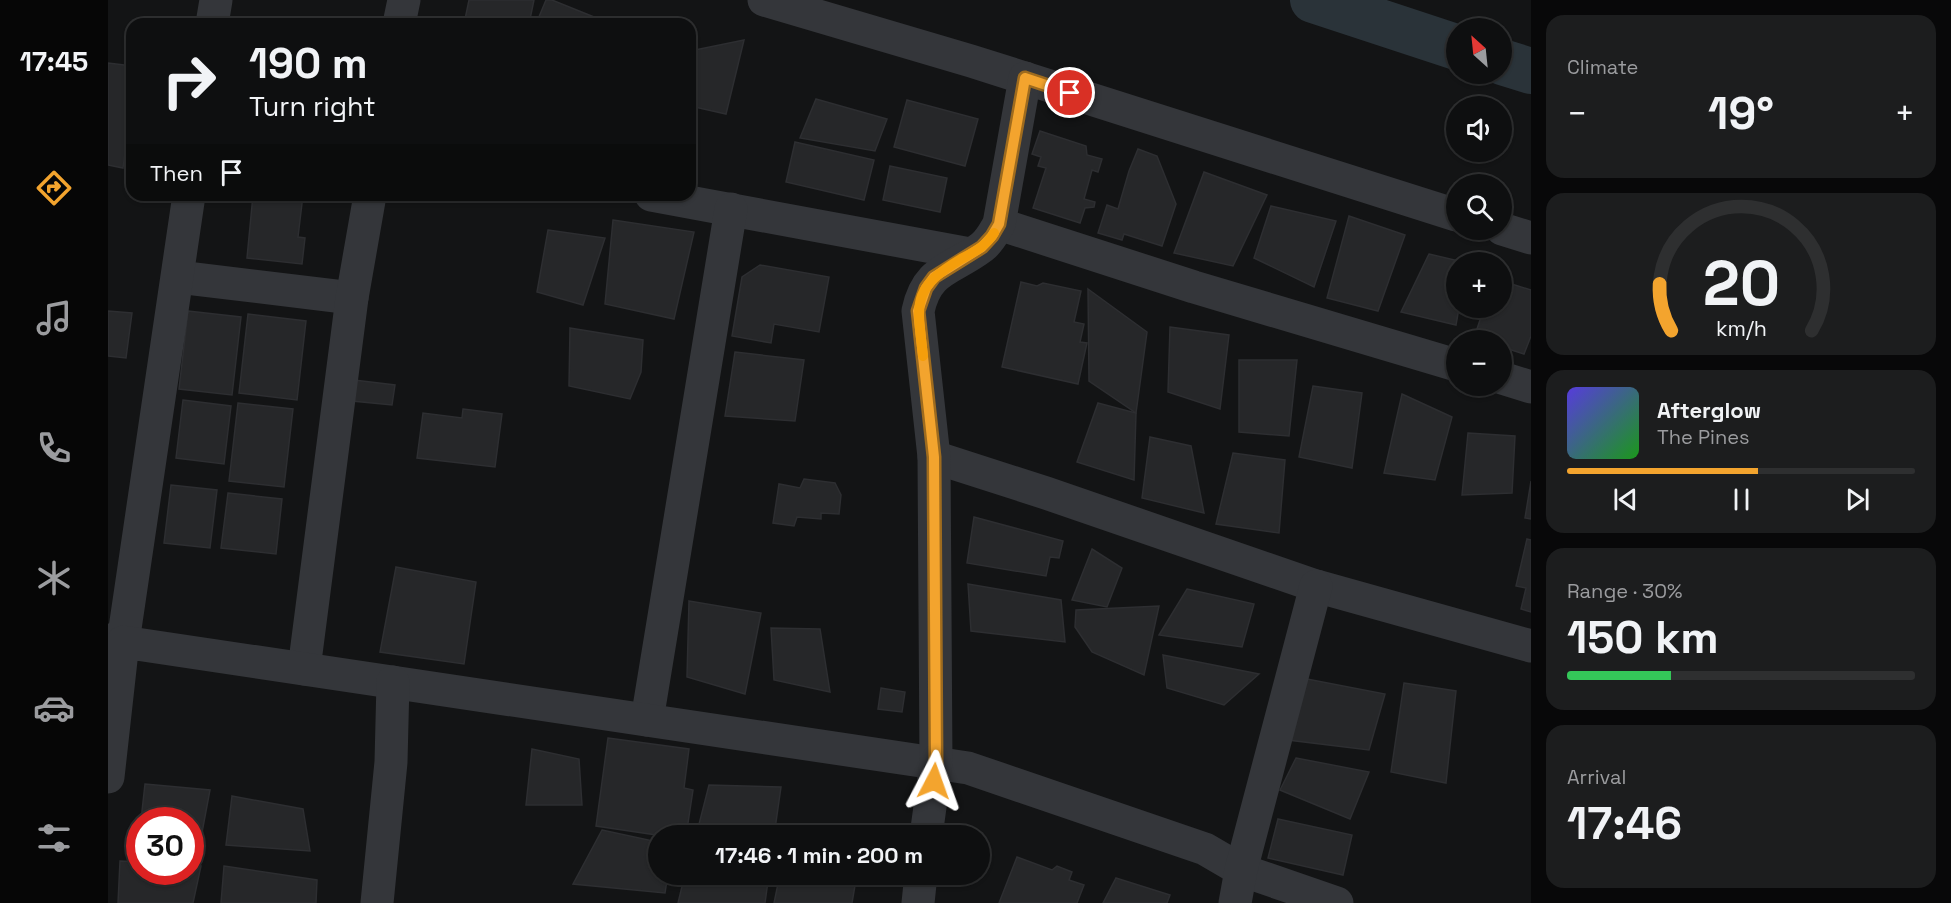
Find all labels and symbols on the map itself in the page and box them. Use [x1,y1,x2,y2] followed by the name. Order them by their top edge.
[1446,18,1512,84] north arrow
[1044,67,1095,118] pin
[902,749,966,813] position arrow
[126,807,204,885] speed limit sign: 30

